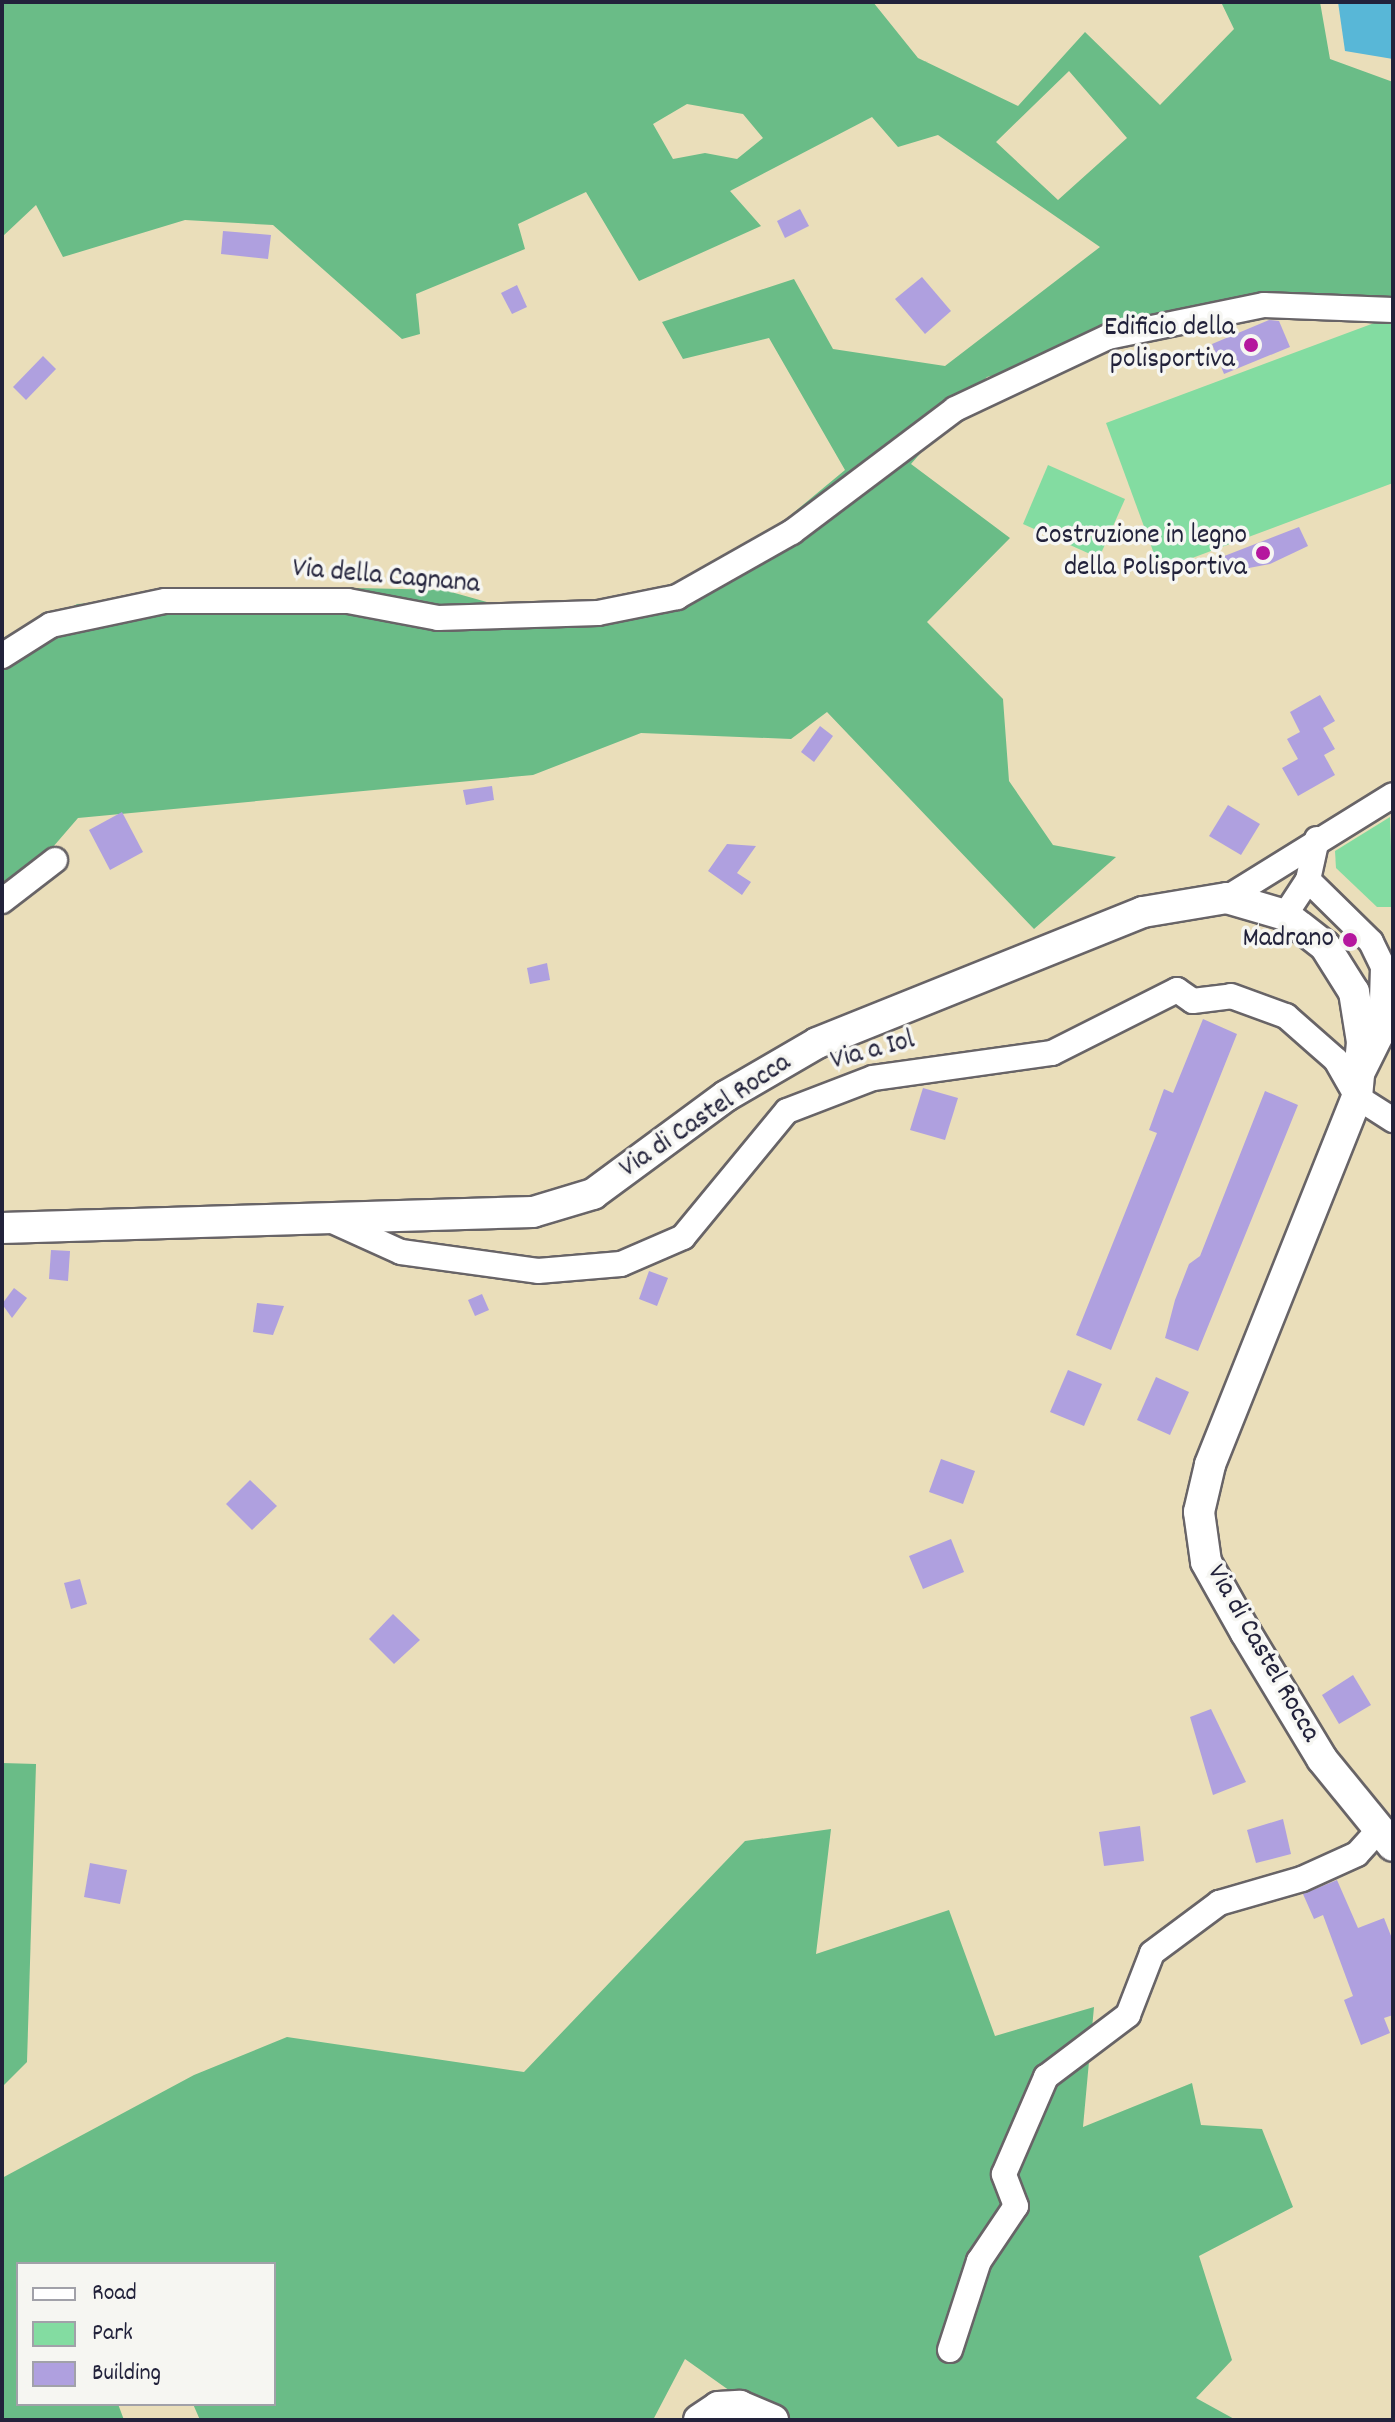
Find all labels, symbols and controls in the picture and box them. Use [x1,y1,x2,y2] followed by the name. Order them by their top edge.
[1104,312,1235,378] place label: Edificio della polisportiva
[1242,336,1260,354] marker: Edificio della polisportiva
[1035,520,1247,586] place label: Costruzione in legno della Polisportiva
[1254,544,1272,562] marker: Costruzione in legno della Polisportiva
[291,553,481,603] street label: Via della Cagnana
[1242,923,1334,957] place label: Madrano
[1341,931,1359,949] marker: Madrano
[827,1025,919,1079] street label: Via a Iol
[614,1047,798,1187] street label: Via di Castel Rocca
[1198,1559,1326,1749] street label: Via di Castel Rocca
[16,2262,276,2406] legend
[92,2277,137,2311] text: Road
[92,2317,133,2351] text: Park
[92,2357,161,2391] text: Building

